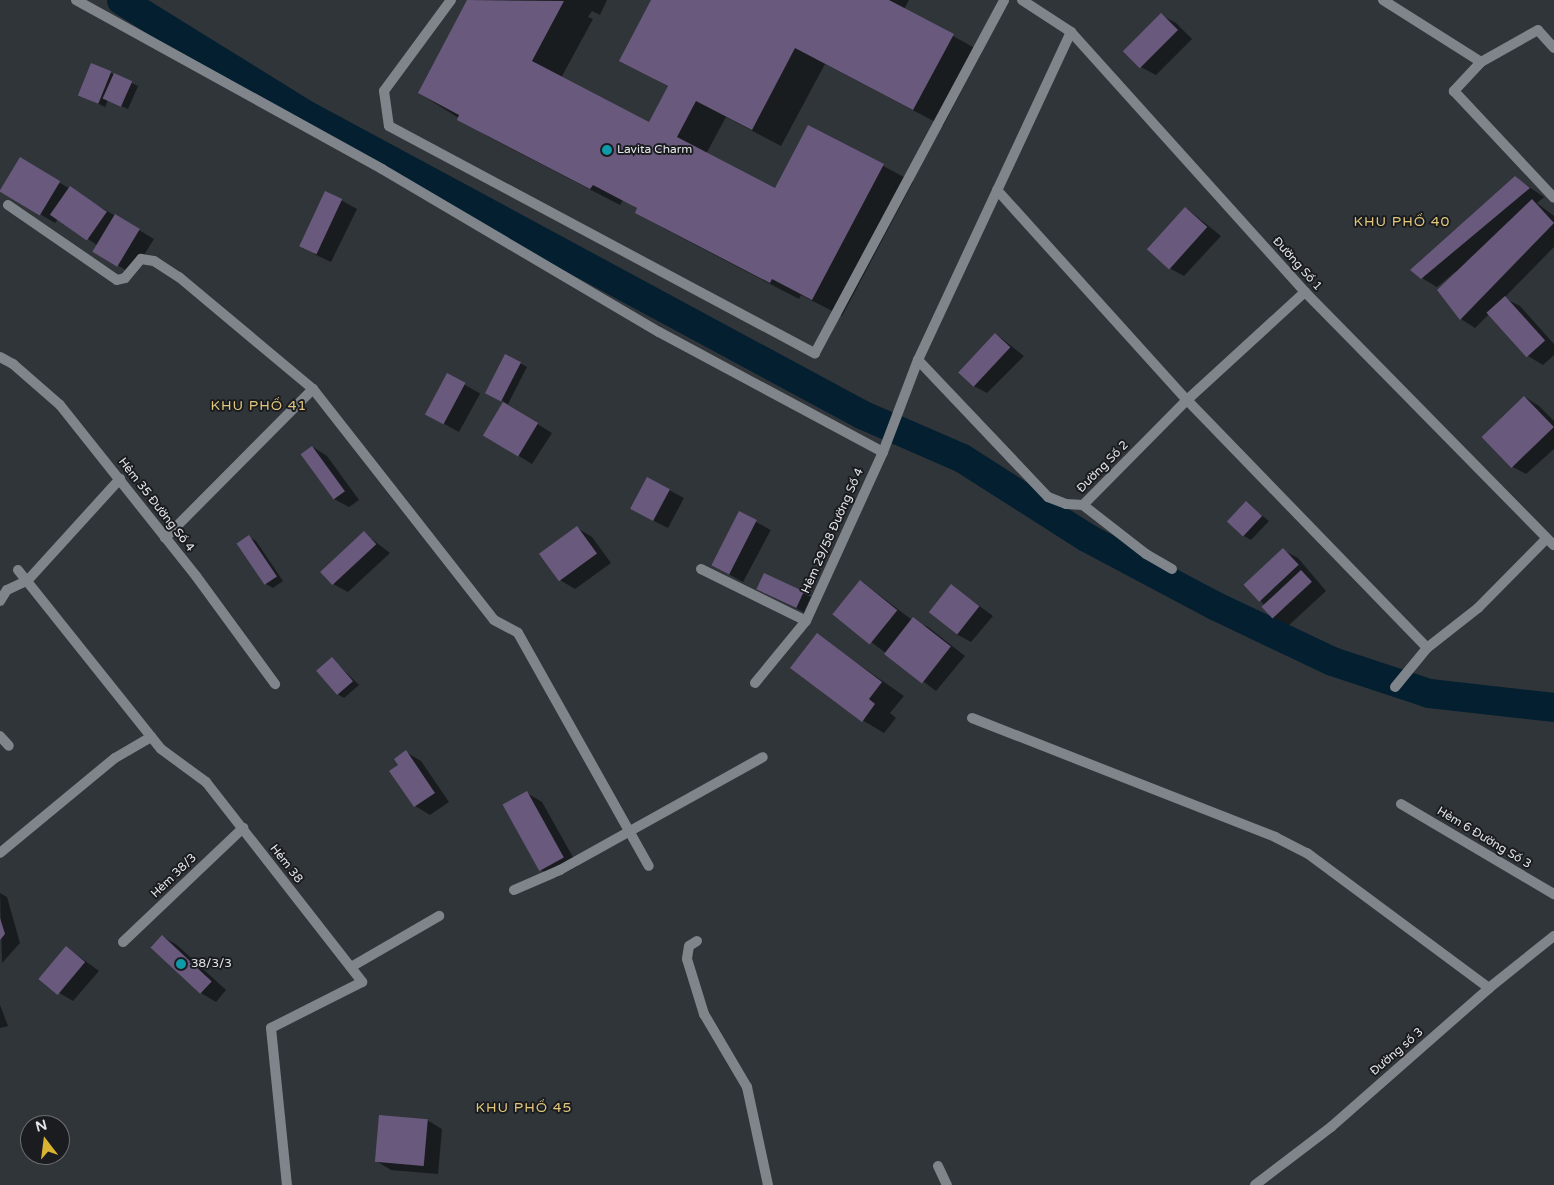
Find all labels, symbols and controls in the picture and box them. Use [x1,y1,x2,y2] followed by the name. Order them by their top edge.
[617,143,692,157] place label: Lavita Charm
[601,144,613,156] marker: Lavita Charm
[1352,214,1452,230] district label: KHU PHỐ 40
[1269,234,1325,294] street label: Đường Số 1
[209,398,309,414] district label: KHU PHỐ 41
[1074,438,1132,496] street label: Đường Số 2
[115,455,197,555] street label: Hẻm 35 Đường Số 4
[799,466,867,596] street label: Hẻm 29/58 Đường Số 4
[1434,804,1534,872] street label: Hẻm 6 Đường Số 3
[267,842,305,886] street label: Hẻm 38
[148,851,200,901] street label: Hẻm 38/3
[191,957,232,971] place label: 38/3/3
[175,958,187,970] marker: 38/3/3
[1368,1025,1426,1079] street label: Đường số 3
[474,1100,574,1116] district label: KHU PHỐ 45
[20,1115,70,1165] north arrow
[34,1116,49,1136] text: N

